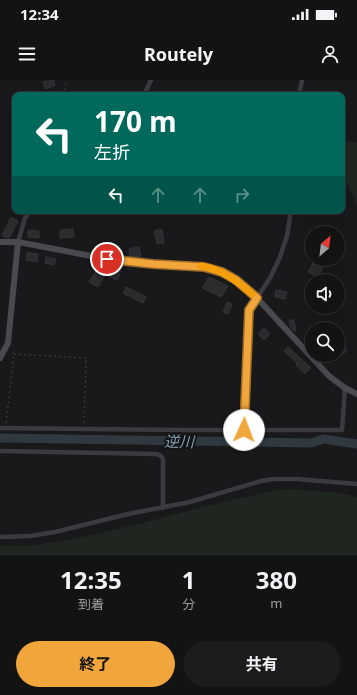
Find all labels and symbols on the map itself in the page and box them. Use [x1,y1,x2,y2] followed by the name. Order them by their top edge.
[305,226,345,266] north arrow
[90,242,124,276] pin
[223,409,265,451] position arrow
[164,431,196,451] water label: 逆川

